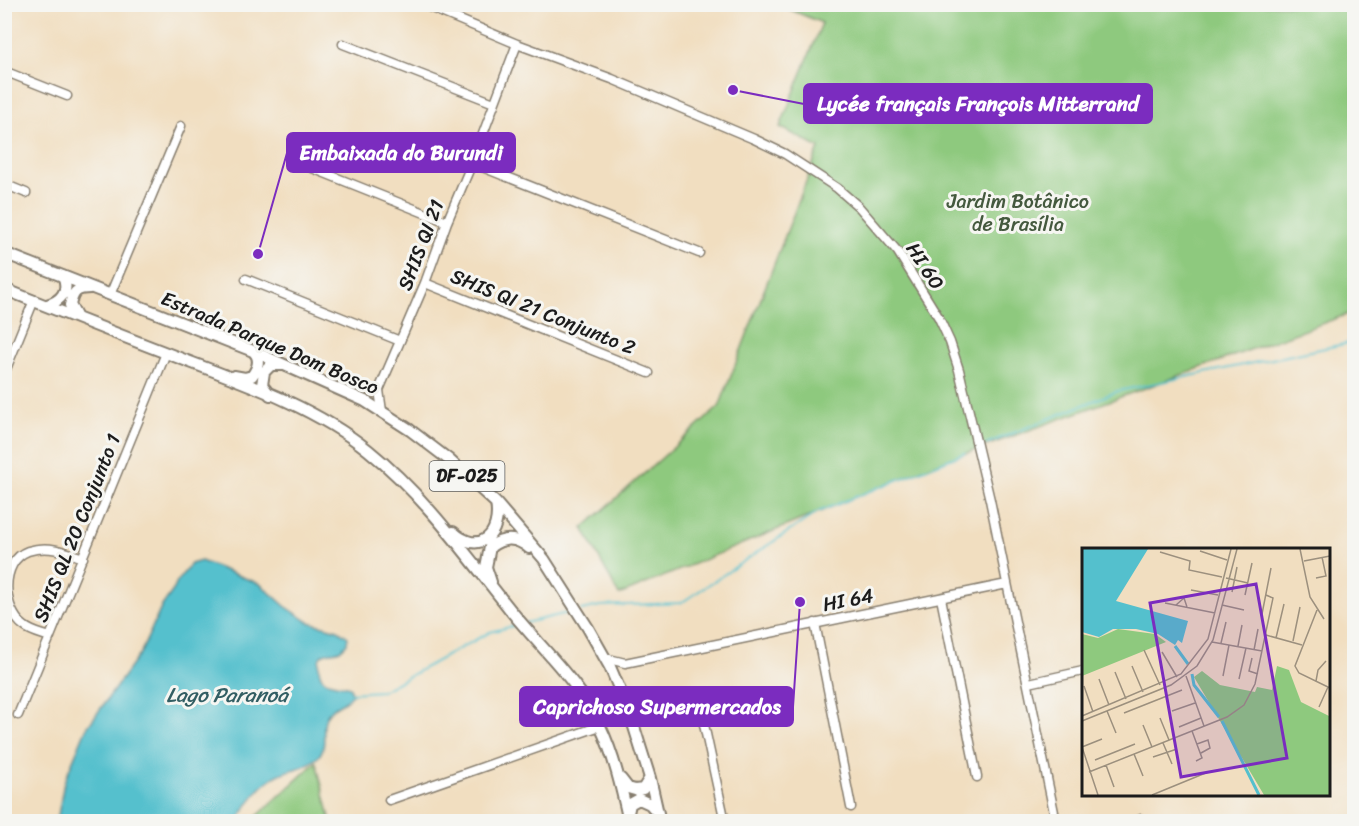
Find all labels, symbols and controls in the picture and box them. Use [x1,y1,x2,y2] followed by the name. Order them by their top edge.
[804,84,1152,123] callout: Lycée français François Mitterrand
[817,85,1141,123] text: Lycée français François Mitterrand
[287,133,515,172] callout: Embaixada do Burundi
[299,134,504,172] text: Embaixada do Burundi
[946,184,1089,242] park label: Jardim Botânico de Brasília
[388,194,454,296] street label: SHIS QI 21
[896,235,954,297] street label: HI 60
[445,259,641,365] street label: SHIS QI 21 Conjunto 2
[155,281,385,405] street label: Estrada Parque Dom Bosco
[23,428,131,628] street label: SHIS QL 20 Conjunto 1
[430,461,504,491] road number: DF-025
[1082,548,1329,796] inset map
[820,578,876,622] street label: HI 64
[166,676,291,714] water label: Lago Paranoá
[520,687,793,726] callout: Caprichoso Supermercados
[532,688,781,726] text: Caprichoso Supermercados

